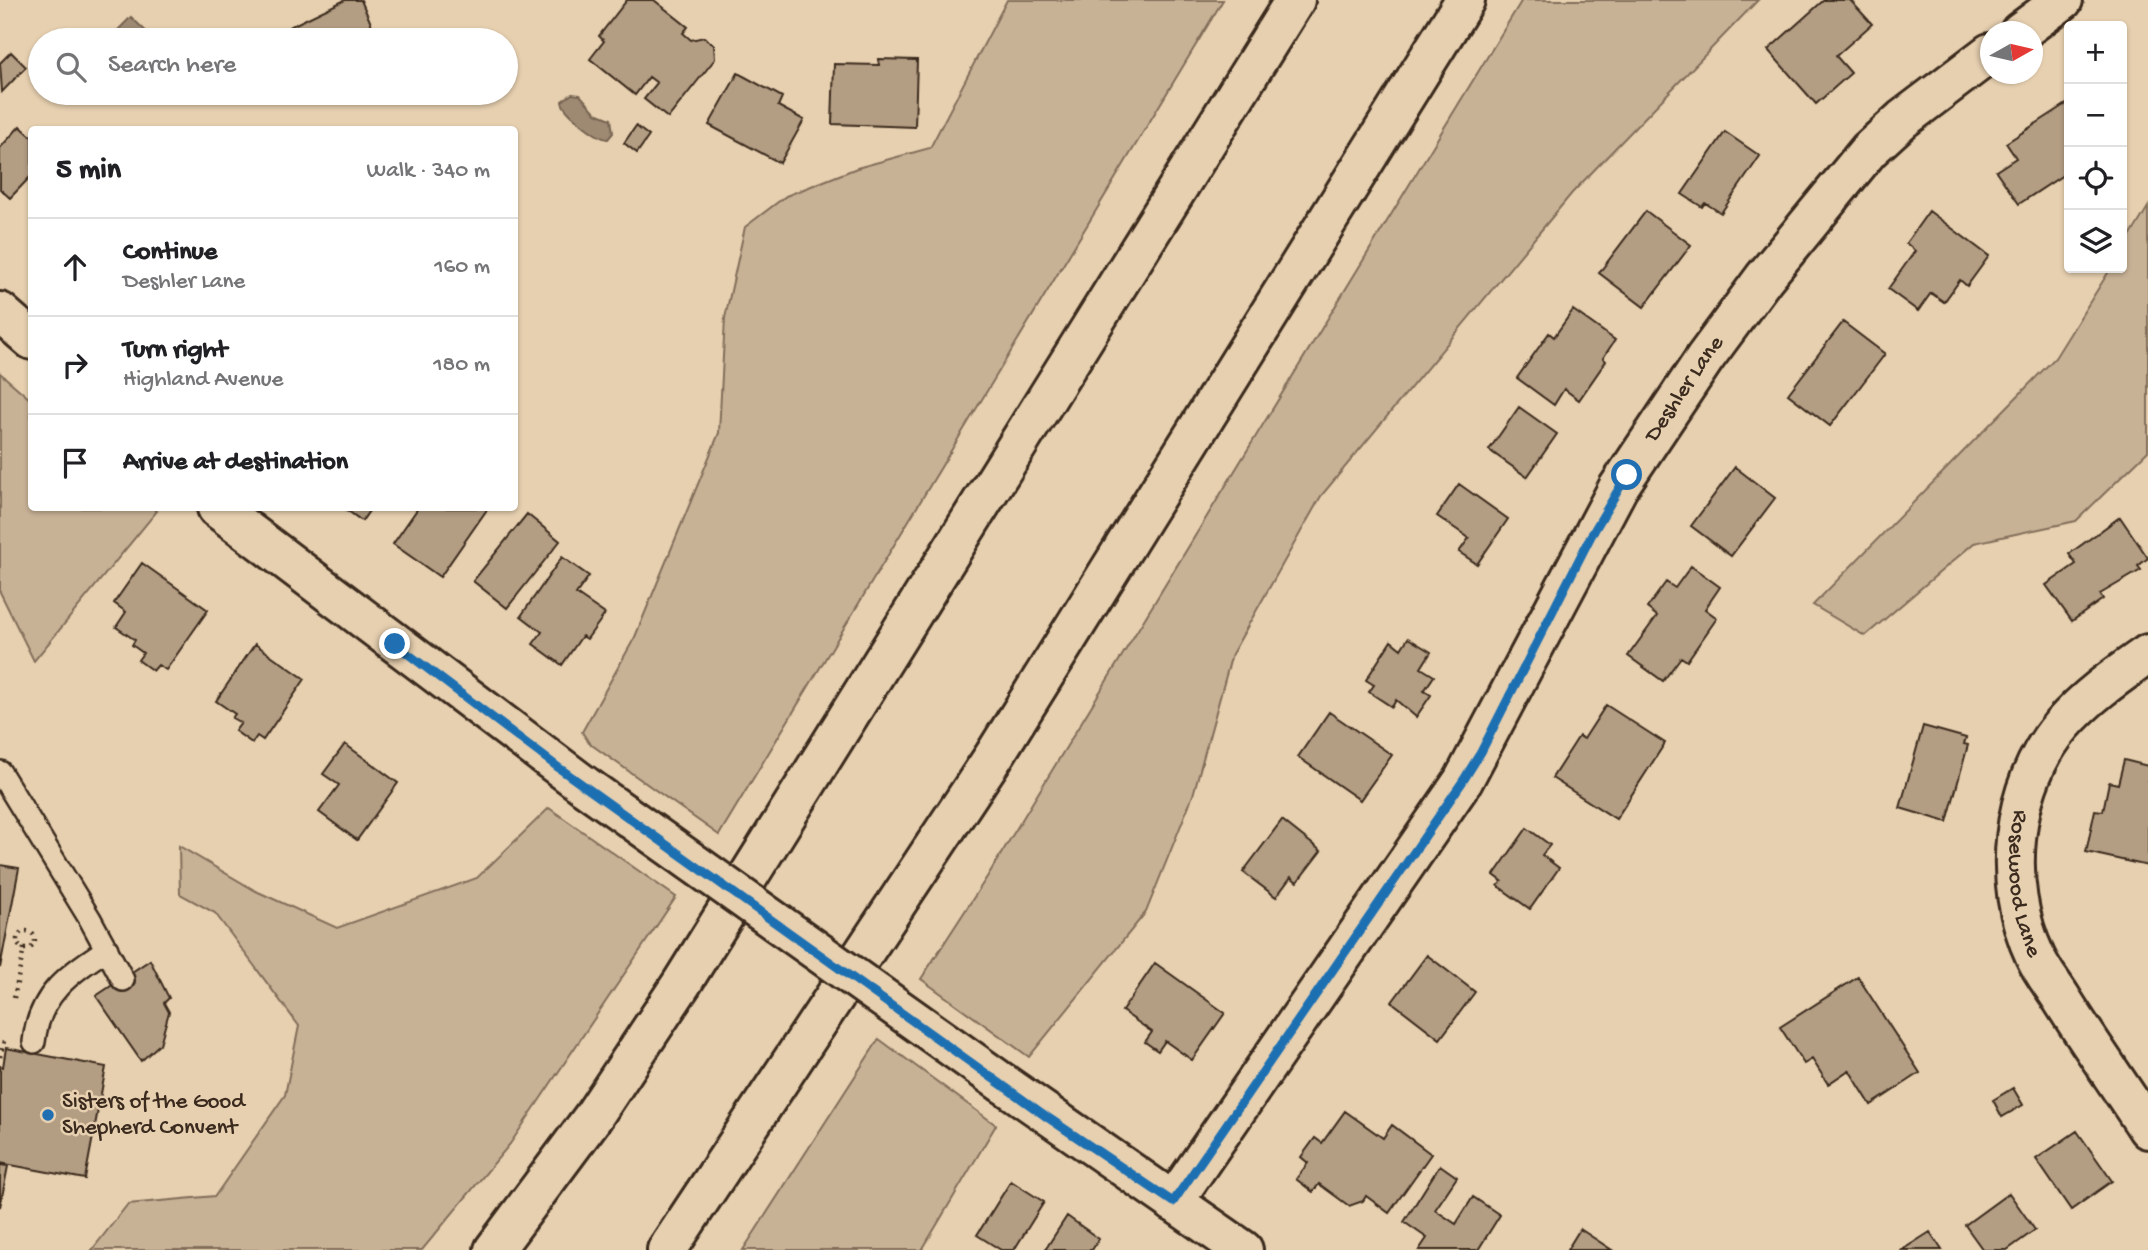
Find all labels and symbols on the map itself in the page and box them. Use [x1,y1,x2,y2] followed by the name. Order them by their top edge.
[1980,21,2043,84] north arrow
[1638,330,1731,449] street label: Deshler Lane
[1611,459,1642,490] route start
[379,628,410,659] route end
[2001,808,2048,962] street label: Rosewood Lane
[62,1089,246,1142] place label: Sisters of the Good Shepherd Convent
[40,1107,56,1123] marker: Sisters of the Good Shepherd Convent

